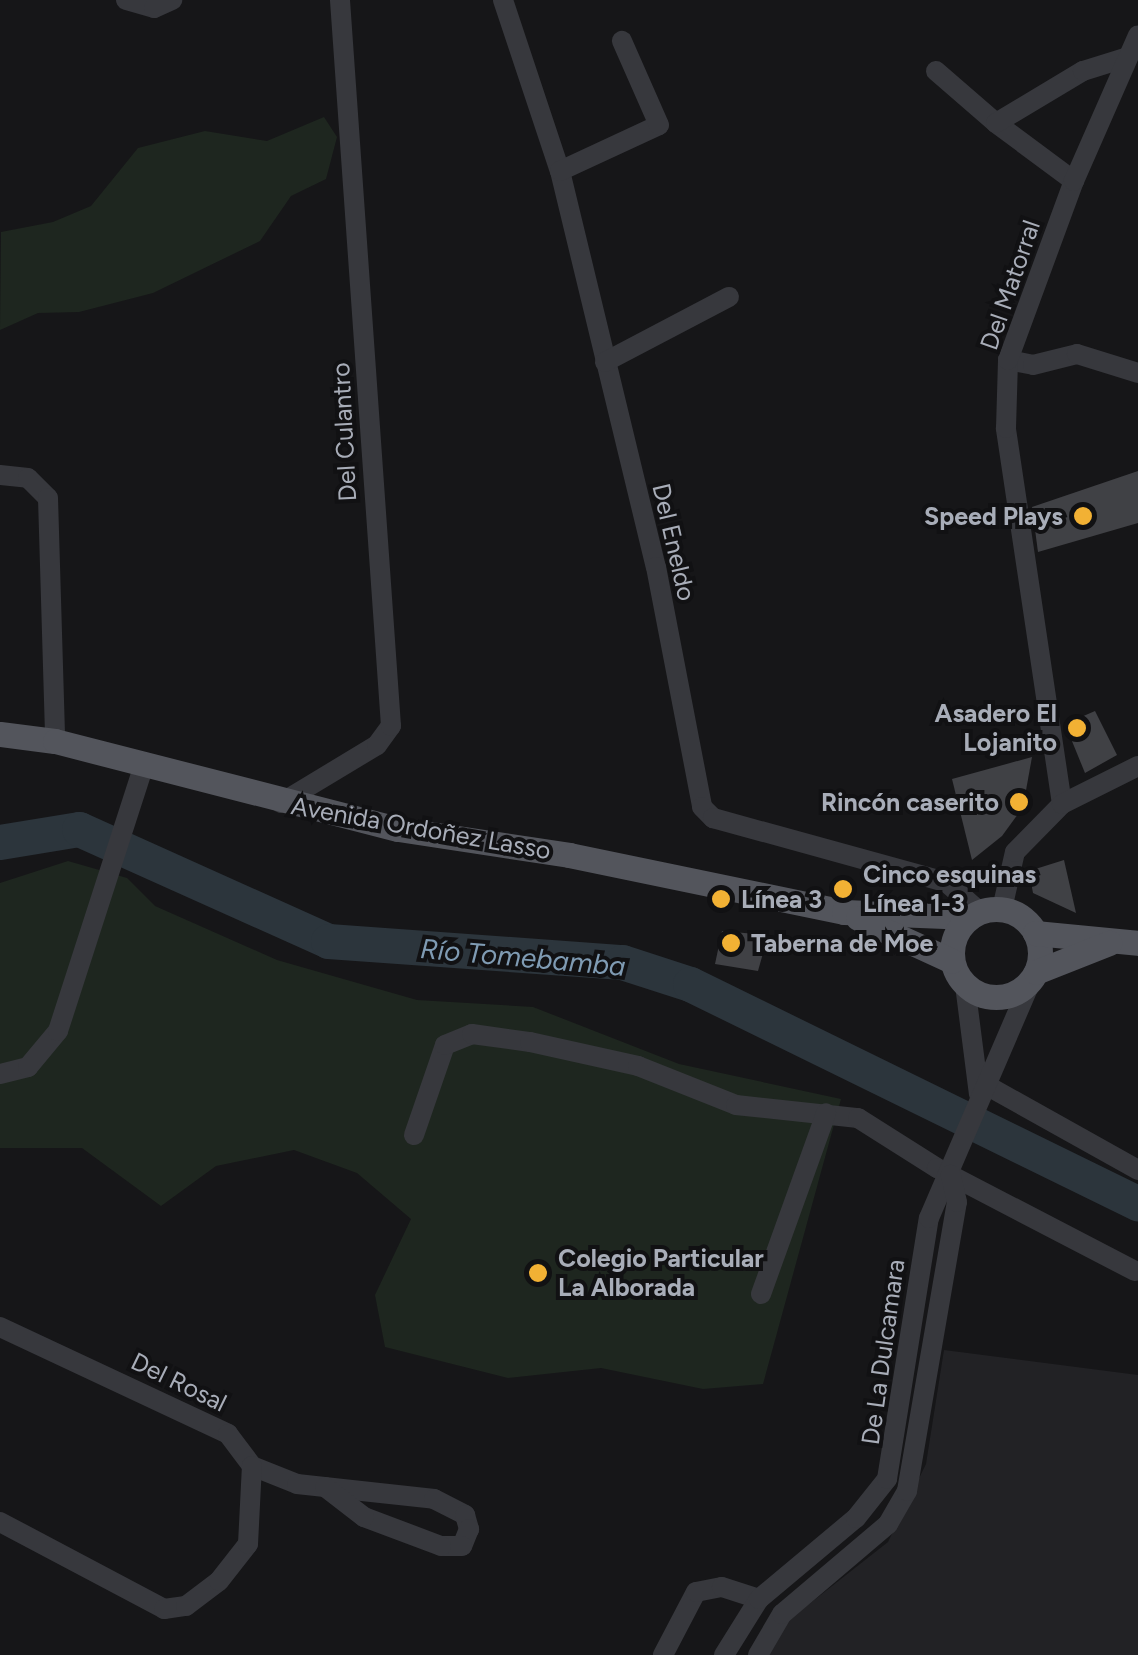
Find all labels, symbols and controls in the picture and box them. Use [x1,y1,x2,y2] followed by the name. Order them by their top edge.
[974,216,1046,354] street label: Del Matorral
[325,362,363,502] street label: Del Culantro
[646,480,702,604] street label: Del Eneldo
[924,501,1063,531] place label: Speed Plays
[1072,505,1094,527] marker: Speed Plays
[935,699,1057,758] place label: Asadero El Lojanito
[1066,717,1088,739] marker: Asadero El Lojanito
[821,787,999,817] place label: Rincón caserito
[289,790,553,866] street label: Avenida Ordoñez Lasso
[1008,791,1030,813] marker: Rincón caserito
[863,860,1036,919] place label: Cinco esquinas Línea 1-3
[832,878,854,900] marker: Cinco esquinas Línea 1-3
[741,884,822,914] place label: Línea 3
[710,888,732,910] marker: Línea 3
[751,928,933,958] place label: Taberna de Moe
[419,931,627,983] water label: Río Tomebamba
[720,932,742,954] marker: Taberna de Moe
[558,1244,764,1303] place label: Colegio Particular La Alborada
[855,1257,911,1447] street label: De La Dulcamara
[527,1262,549,1284] marker: Colegio Particular La Alborada
[126,1346,232,1418] street label: Del Rosal

